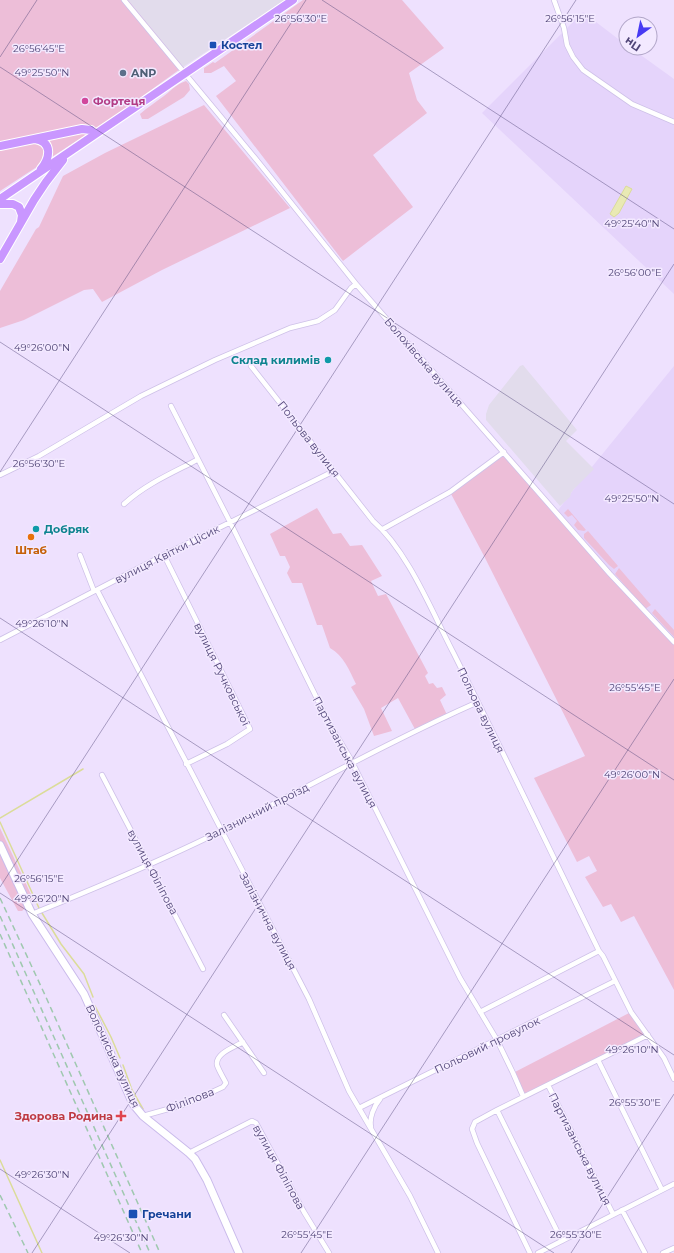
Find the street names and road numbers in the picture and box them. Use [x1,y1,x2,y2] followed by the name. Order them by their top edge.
[382,315,466,409] street label: Болохівська вулиця
[275,398,343,480] street label: Польова вулиця
[112,521,222,587] street label: вулиця Квітки Цісик
[191,620,253,728] street label: вулиця Ручковської
[454,665,508,755] street label: Польова вулиця
[310,694,380,810] street label: Партизанська вулиця
[203,780,311,844] street label: Залізничний проїзд
[125,827,181,917] street label: вулиця Філіпова
[236,870,300,972] street label: Залізнична вулиця
[83,1002,143,1110] street label: Волочиська вулиця
[432,1013,543,1077] street label: Польовий провулок
[164,1084,216,1116] street label: Філіпова
[545,1090,615,1208] street label: Партизанська вулиця
[250,1122,308,1212] street label: вулиця Філіпова

